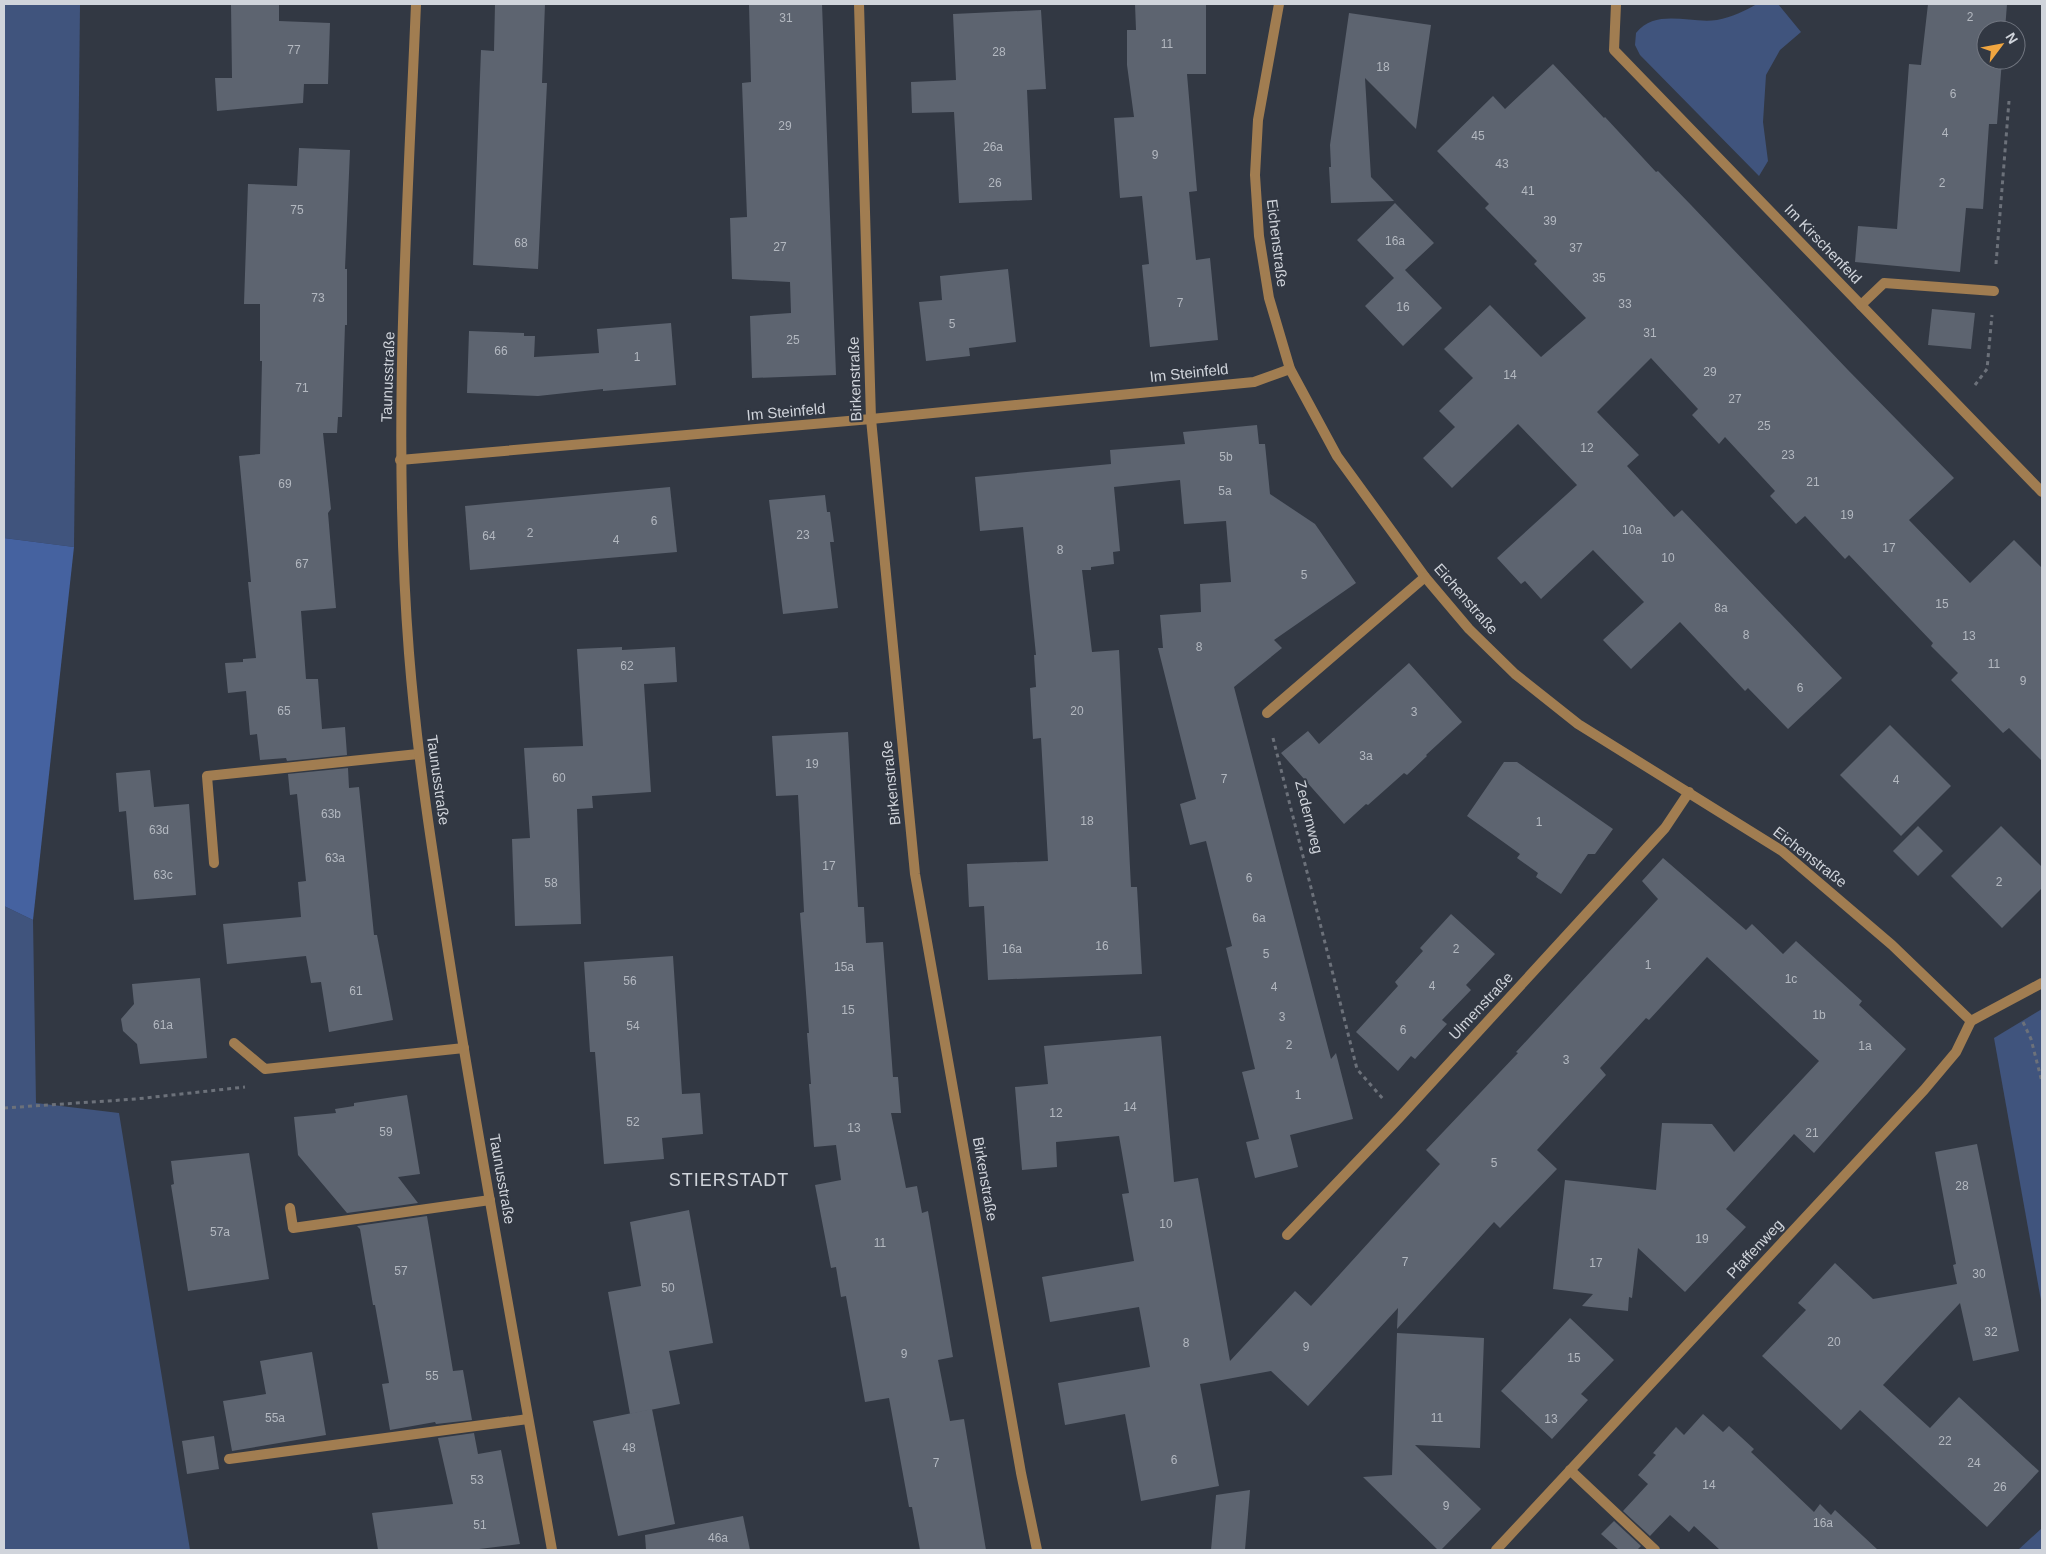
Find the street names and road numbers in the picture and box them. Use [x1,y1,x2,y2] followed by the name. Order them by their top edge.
[1264,198,1291,288] street label: Eichenstraße
[1781,201,1865,287] street label: Im Kirschenfeld
[377,331,398,423] street label: Taunusstraße
[845,336,864,422] street label: Birkenstraße
[1149,360,1229,385] street label: Im Steinfeld
[746,400,826,423] street label: Im Steinfeld
[1431,560,1502,638] street label: Eichenstraße
[424,734,453,826] street label: Taunusstraße
[878,740,903,826] street label: Birkenstraße
[1292,778,1327,855] street label: Zedernweg
[1770,823,1850,891] street label: Eichenstraße
[1445,968,1516,1043] street label: Ulmenstraße
[486,1133,519,1225] street label: Taunusstraße
[970,1136,1001,1222] street label: Birkenstraße
[1723,1216,1786,1282] street label: Pfaffenweg

